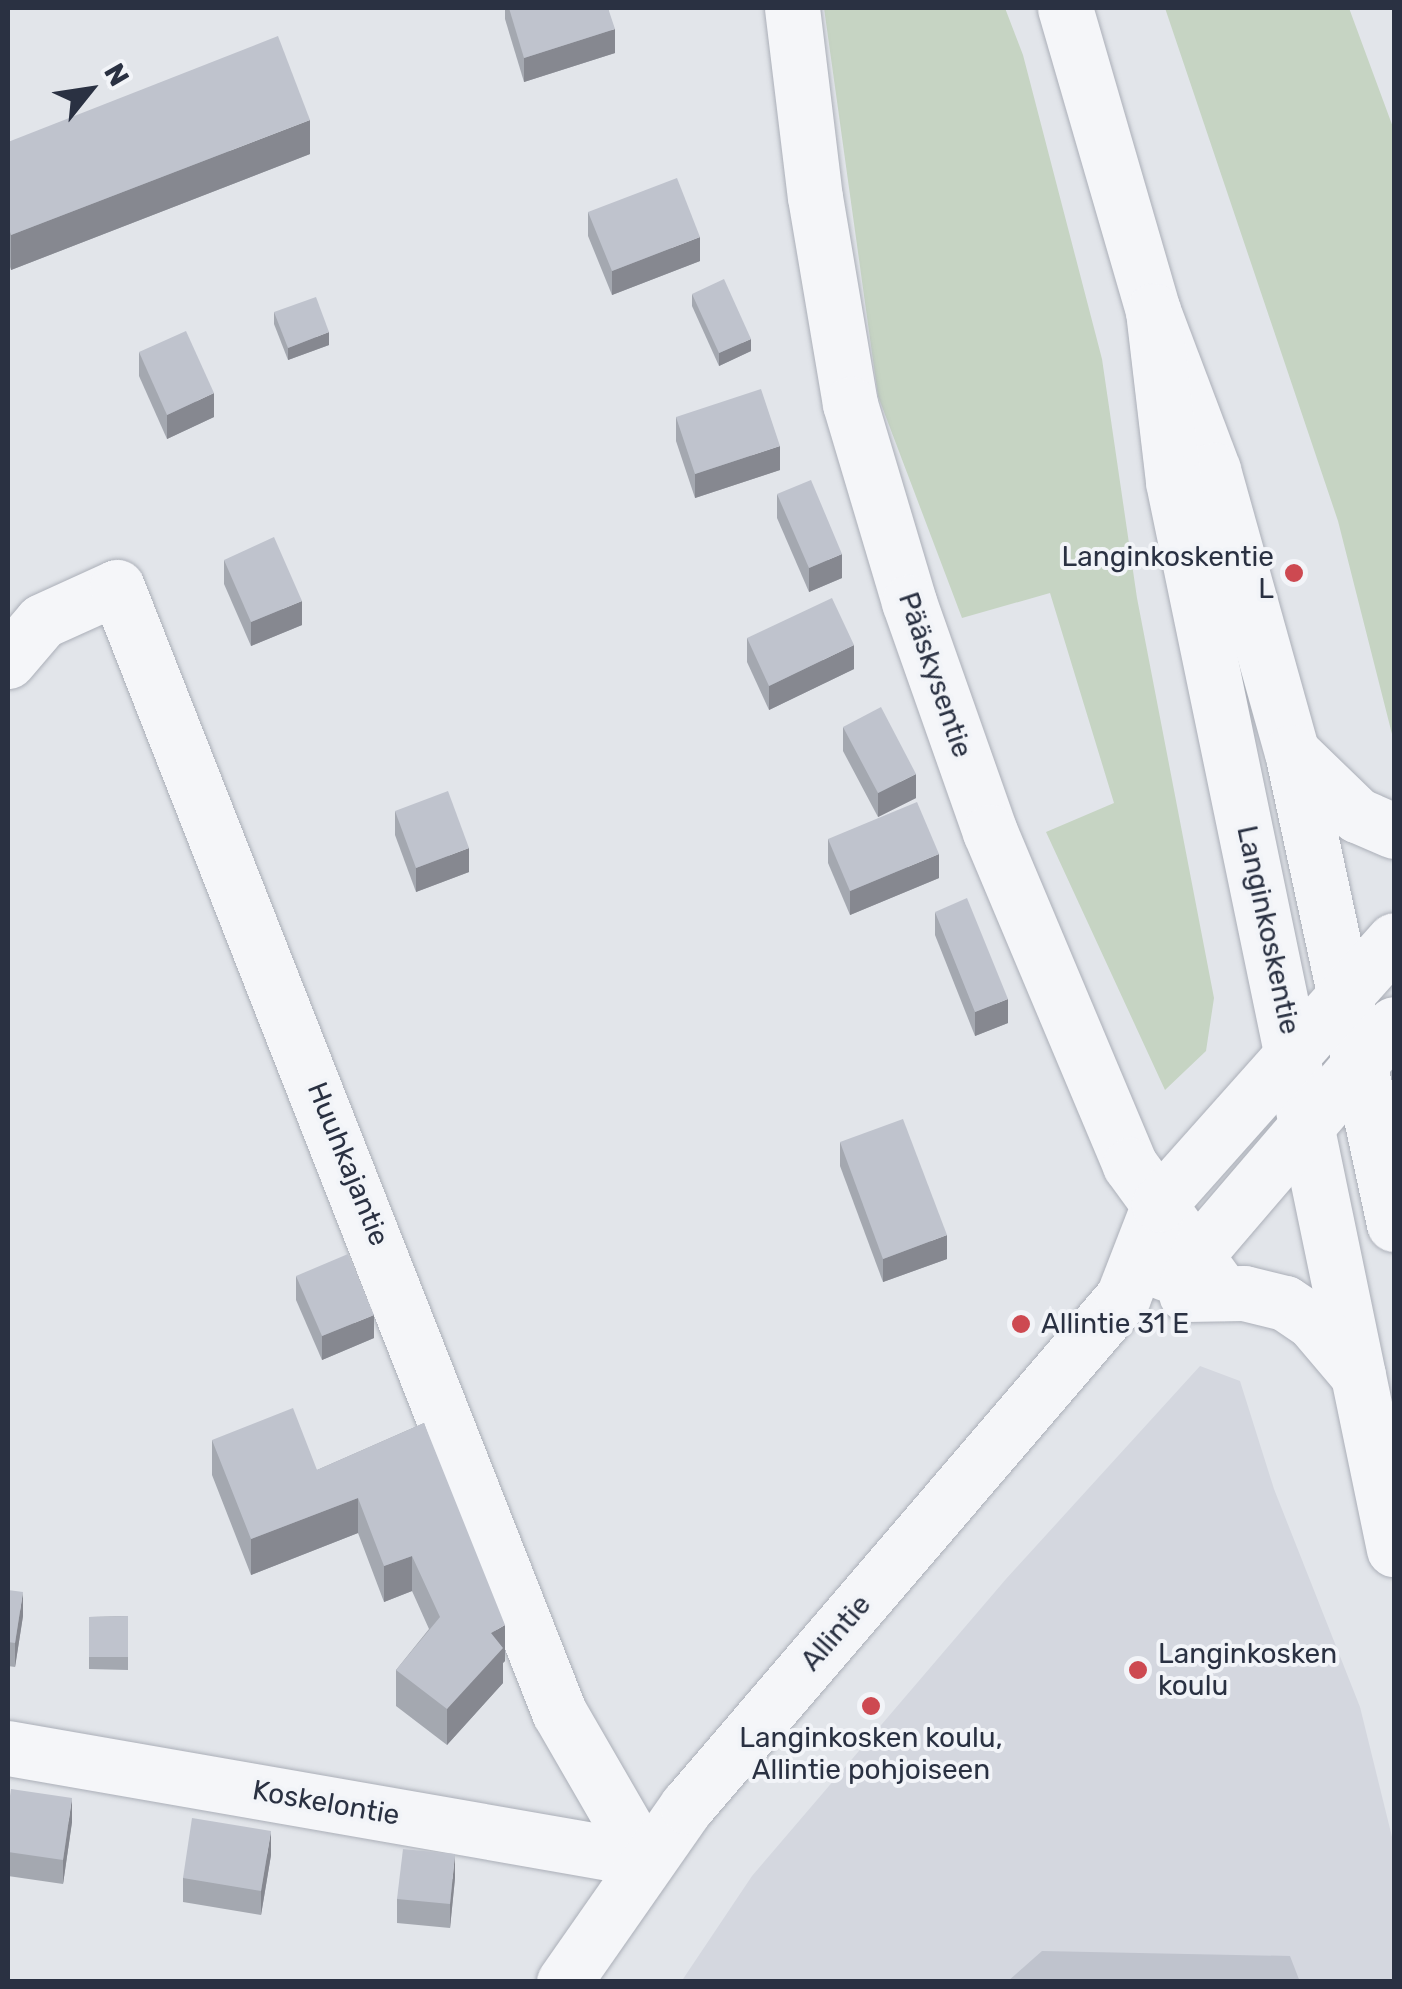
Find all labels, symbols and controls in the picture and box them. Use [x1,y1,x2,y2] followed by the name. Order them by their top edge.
[40,40,140,140] north arrow
[97,58,136,92] text: N
[1062,540,1274,606] place label: Langinkoskentie L
[1283,562,1305,584] marker: Langinkoskentie L
[891,588,979,762] street label: Pääskysentie
[1229,823,1307,1037] street label: Langinkoskentie
[300,1077,396,1251] street label: Huuhkajantie
[1041,1307,1189,1341] place label: Allintie 31 E
[1010,1313,1032,1335] marker: Allintie 31 E
[794,1588,878,1678] street label: Allintie
[1158,1637,1337,1703] place label: Langinkosken koulu
[1127,1659,1149,1681] marker: Langinkosken koulu
[860,1695,882,1717] marker: Langinkosken koulu, Allintie pohjoiseen
[739,1721,1003,1787] place label: Langinkosken koulu, Allintie pohjoiseen
[250,1774,402,1832] street label: Koskelontie

